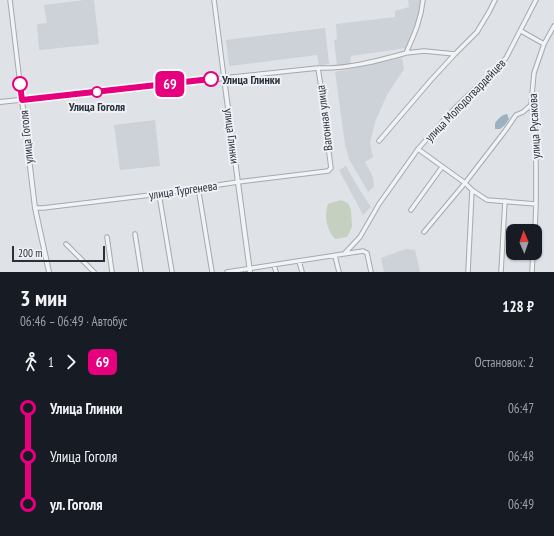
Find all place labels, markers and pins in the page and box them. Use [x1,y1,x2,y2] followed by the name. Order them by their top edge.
[203,71,219,87] marker: Улица Глинки
[221,72,280,87] place label: Улица Глинки
[12,76,28,92] unlabelled marker
[91,86,103,98] marker: Улица Гоголя
[68,99,125,114] place label: Улица Гоголя

